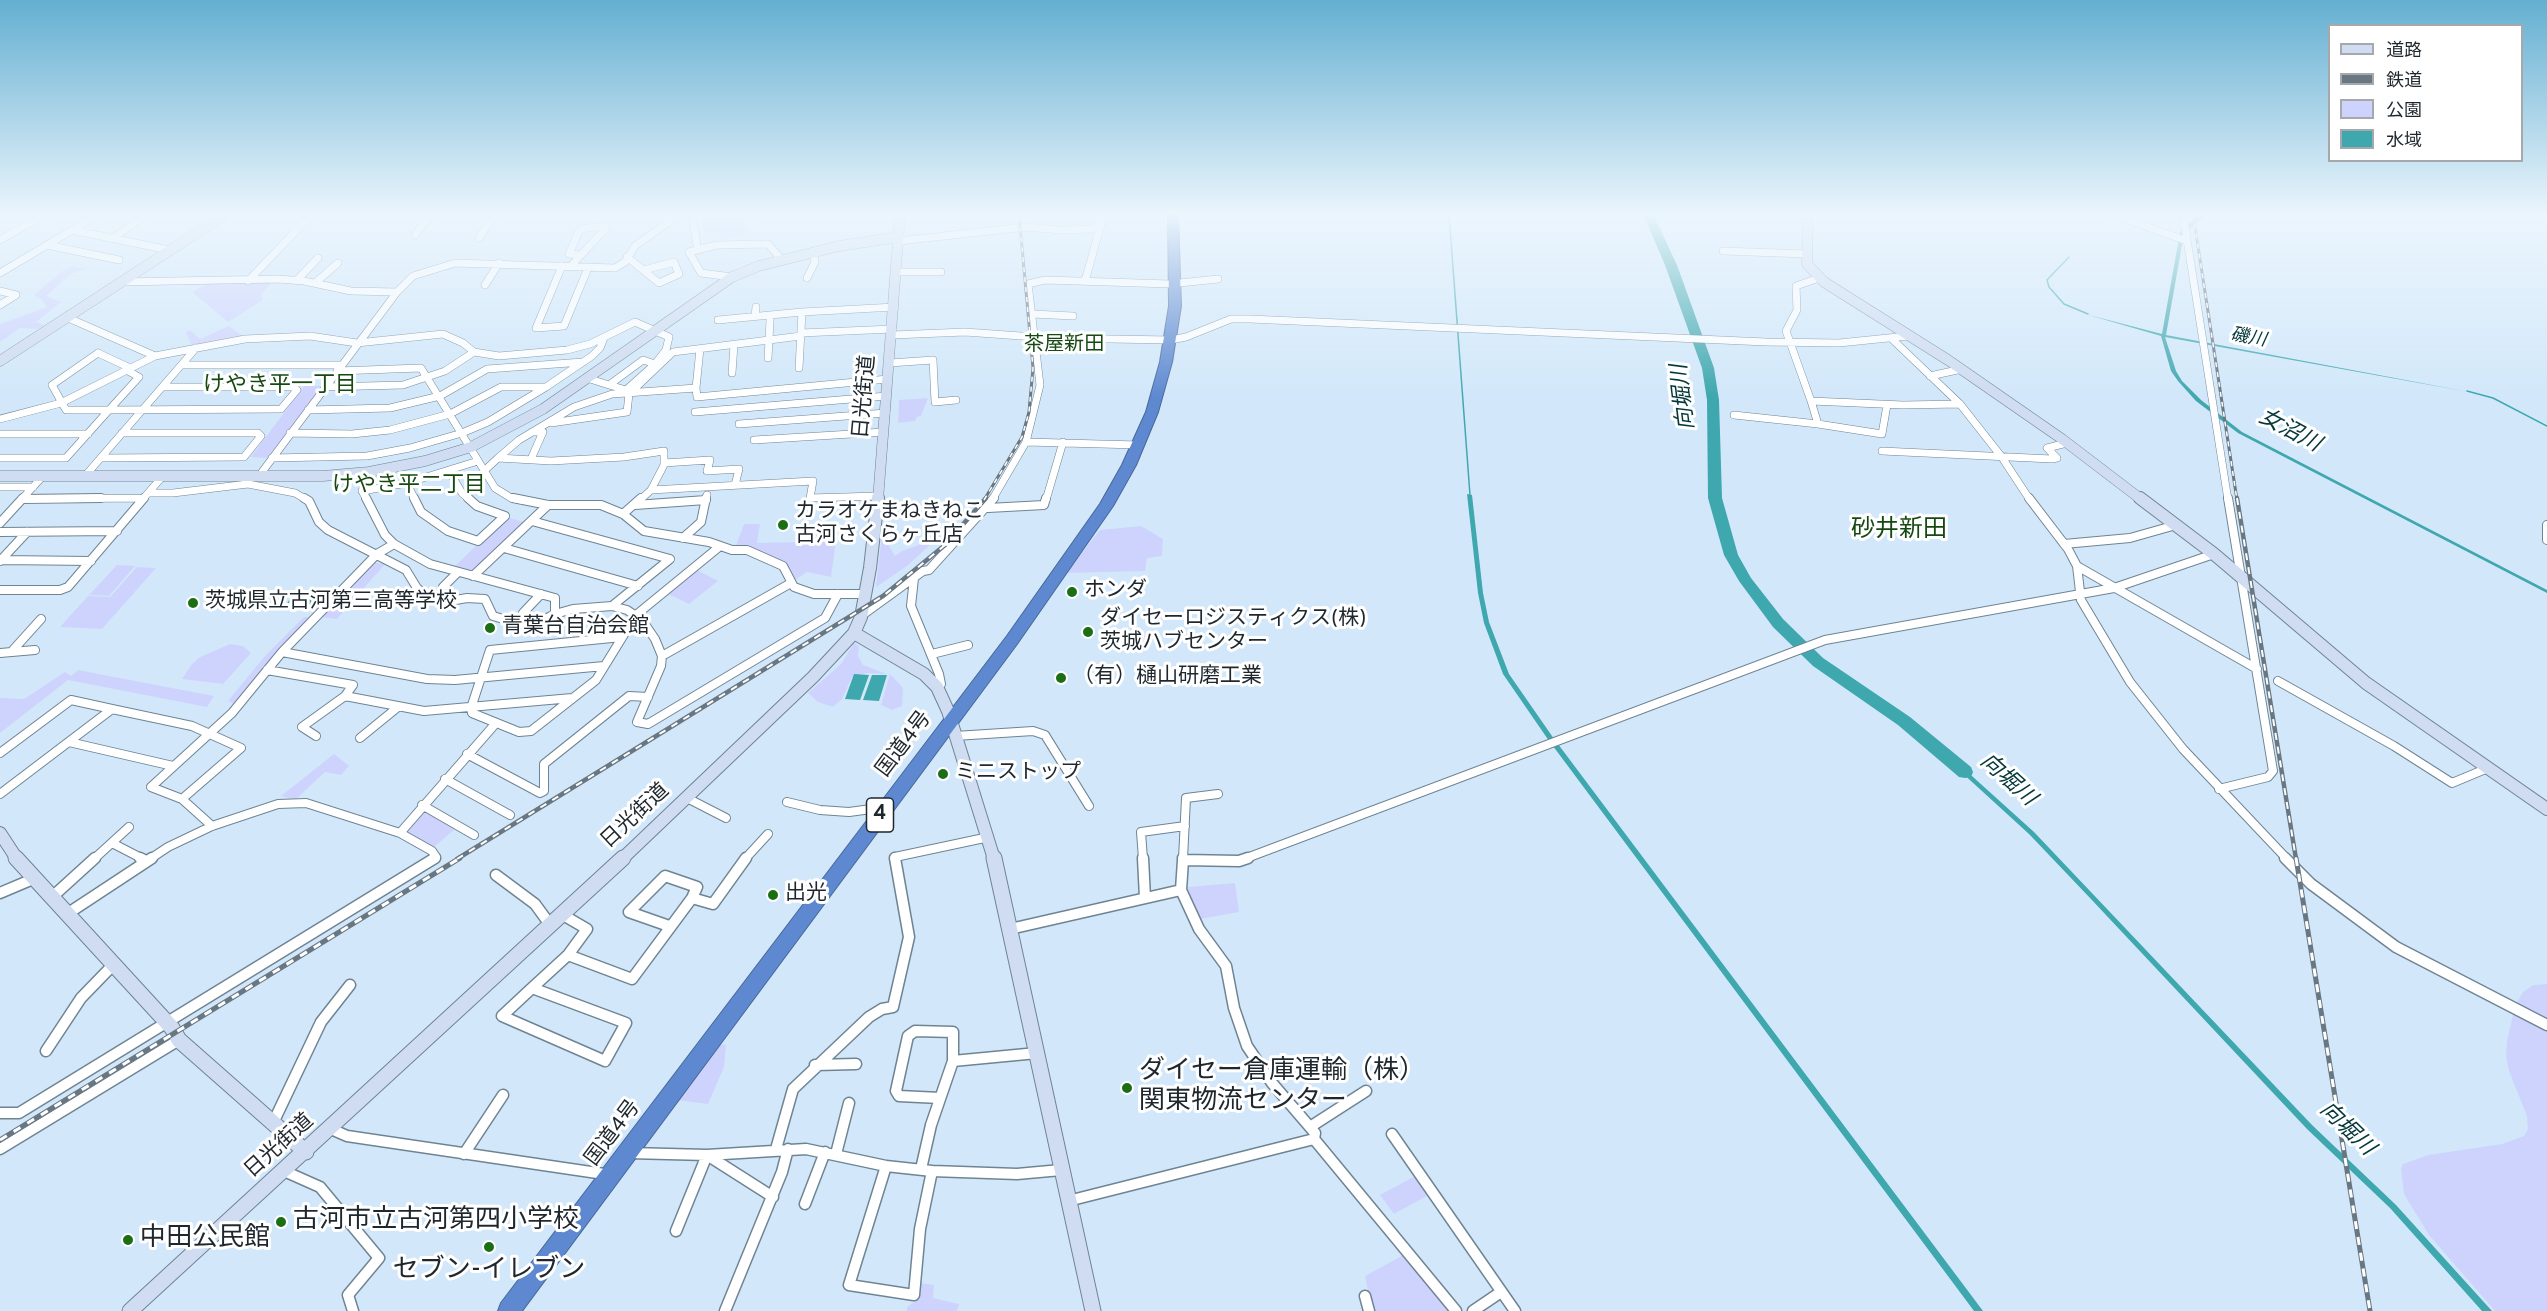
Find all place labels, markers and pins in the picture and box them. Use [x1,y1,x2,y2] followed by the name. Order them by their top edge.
[795,500,984,550] place label: カラオケまねきねこ 古河さくらヶ丘店
[776,518,790,532] marker: カラオケまねきねこ 古河さくらヶ丘店
[1084,579,1147,605] place label: ホンダ
[1065,585,1079,599] marker: ホンダ
[205,590,457,616] place label: 茨城県立古河第三高等学校
[186,596,200,610] marker: 茨城県立古河第三高等学校
[1100,607,1366,657] place label: ダイセーロジスティクス(株) 茨城ハブセンター
[502,615,649,641] place label: 青葉台自治会館
[483,621,497,635] marker: 青葉台自治会館
[1081,625,1095,639] marker: ダイセーロジスティクス(株) 茨城ハブセンター
[1073,665,1262,691] place label: （有）樋山研磨工業
[1054,671,1068,685] marker: （有）樋山研磨工業
[955,761,1081,787] place label: ミニストップ
[936,767,950,781] marker: ミニストップ
[785,882,827,908] place label: 出光
[766,888,780,902] marker: 出光
[1139,1057,1425,1118] place label: ダイセー倉庫運輸（株） 関東物流センター
[1120,1081,1134,1095] marker: ダイセー倉庫運輸（株） 関東物流センター
[293,1206,579,1238] place label: 古河市立古河第四小学校
[274,1215,288,1229] marker: 古河市立古河第四小学校
[140,1224,270,1256] place label: 中田公民館
[121,1233,135,1247] marker: 中田公民館
[482,1240,496,1254] marker: セブン-イレブン
[393,1256,585,1288] place label: セブン-イレブン

